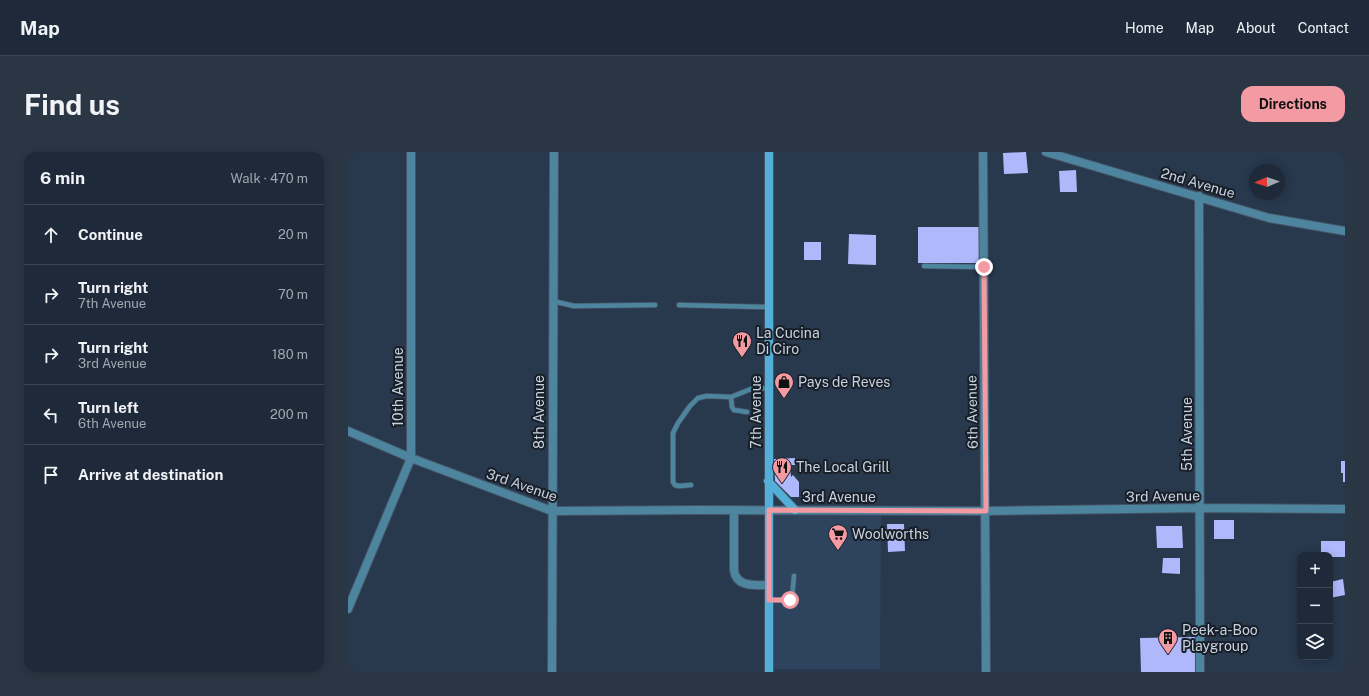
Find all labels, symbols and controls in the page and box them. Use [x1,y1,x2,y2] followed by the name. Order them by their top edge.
[20,17,60,39] text: Map
[1125,20,1164,36] text: Home
[1186,20,1214,36] text: Map
[1236,20,1276,36] text: About
[1298,20,1349,36] text: Contact
[1241,86,1345,122] button: Directions
[24,88,120,121] text: Find us
[1249,164,1285,200] north arrow
[1159,165,1237,201] street label: 2nd Avenue
[40,168,85,188] text: 6 min
[231,171,308,186] text: Walk · 470 m
[40,224,62,246] icon: ahead
[78,226,143,243] text: Continue
[278,227,308,242] text: 20 m
[975,258,993,276] route end
[78,279,148,296] text: Turn right
[40,284,62,306] icon: right
[278,287,308,302] text: 70 m
[78,296,146,311] text: 7th Avenue
[756,325,820,357] place label: La Cucina Di Ciro
[731,330,753,358] restaurant icon: La Cucina Di Ciro
[78,339,148,356] text: Turn right
[40,344,62,366] icon: right
[272,347,308,362] text: 180 m
[390,347,406,427] street label: 10th Avenue
[78,356,147,371] text: 3rd Avenue
[773,371,795,399] shop icon: Pays de Reves
[798,374,890,390] place label: Pays de Reves
[531,375,547,449] street label: 8th Avenue
[748,375,764,449] street label: 7th Avenue
[963,375,981,449] street label: 6th Avenue
[1179,397,1195,471] street label: 5th Avenue
[78,399,139,416] text: Turn left
[40,404,62,426] icon: left
[270,407,308,422] text: 200 m
[78,416,146,431] text: 6th Avenue
[771,456,793,484] restaurant icon: The Local Grill
[796,459,890,475] place label: The Local Grill
[40,464,62,486] icon: arrive
[484,465,560,505] street label: 3rd Avenue
[78,466,223,483] text: Arrive at destination
[1126,487,1200,505] street label: 3rd Avenue
[802,489,876,505] street label: 3rd Avenue
[827,523,849,551] supermarket icon: Woolworths
[852,526,929,542] place label: Woolworths
[1297,552,1333,660] map controls
[1297,552,1333,588] button: +
[1297,588,1333,624] button: −
[781,591,799,609] route start
[1182,622,1258,654] place label: Peek-a-Boo Playgroup
[1297,624,1333,660] button: layers
[1157,627,1179,655] building icon: Peek-a-Boo Playgroup

